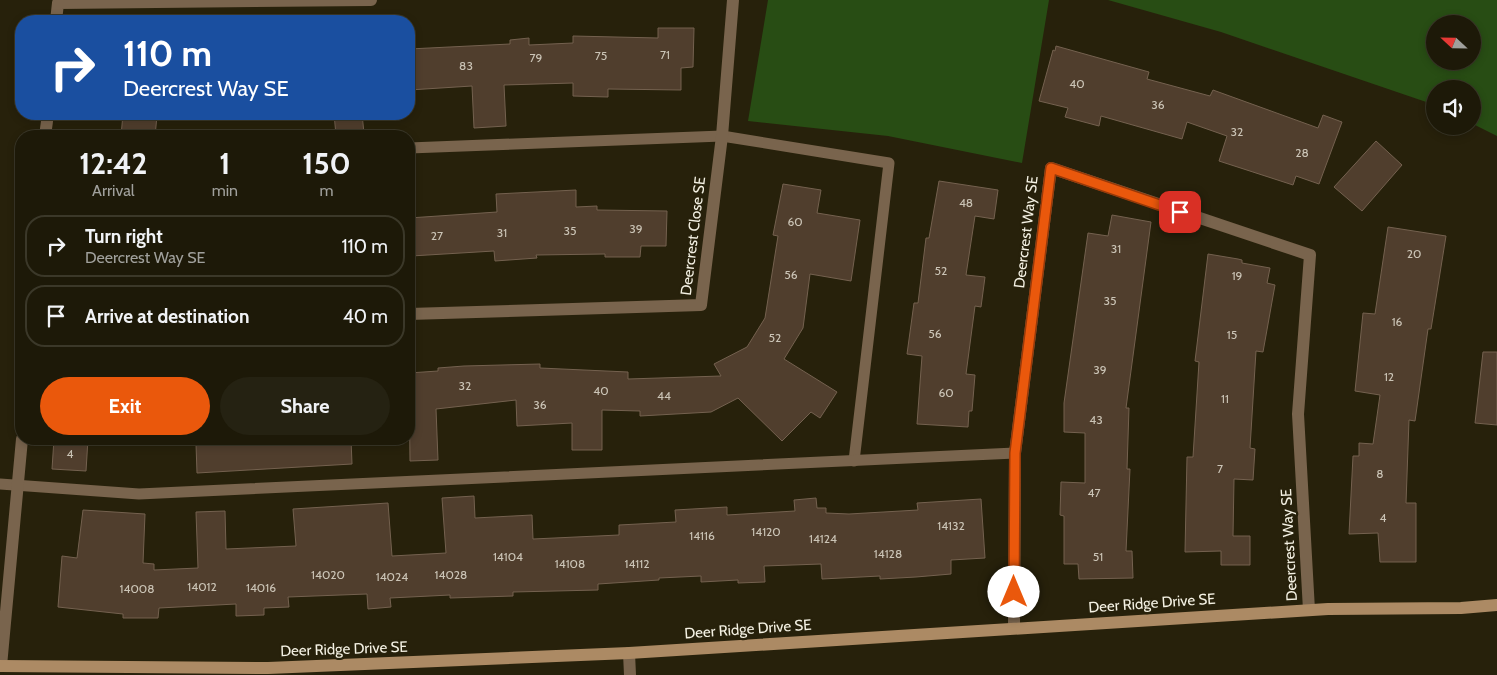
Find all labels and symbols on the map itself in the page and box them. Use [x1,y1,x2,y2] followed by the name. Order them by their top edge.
[1426,15,1481,70] north arrow
[660,47,670,62] house number: 71
[595,48,607,63] house number: 75
[530,50,543,65] house number: 79
[459,58,473,73] house number: 83
[1069,76,1085,91] house number: 40
[1151,97,1165,112] house number: 36
[1231,124,1243,139] house number: 32
[1295,145,1309,160] house number: 28
[1010,175,1042,289] street label: Deercrest Way SE
[677,176,709,296] street label: Deercrest Close SE
[1159,191,1201,233] pin
[959,195,973,210] house number: 48
[787,214,803,229] house number: 60
[629,221,643,236] house number: 39
[564,223,576,238] house number: 35
[497,225,507,240] house number: 31
[431,228,443,243] house number: 27
[1111,241,1121,256] house number: 31
[1407,246,1421,261] house number: 20
[935,263,947,278] house number: 52
[784,267,798,282] house number: 56
[1232,268,1243,283] house number: 19
[1104,293,1116,308] house number: 35
[1392,314,1403,329] house number: 16
[928,326,942,341] house number: 56
[1227,327,1237,342] house number: 15
[769,330,781,345] house number: 52
[1093,362,1107,377] house number: 39
[1384,369,1394,384] house number: 12
[459,378,471,393] house number: 32
[593,383,609,398] house number: 40
[938,385,954,400] house number: 60
[657,388,671,403] house number: 44
[1221,391,1229,406] house number: 11
[533,397,547,412] house number: 36
[1089,412,1103,427] house number: 43
[67,446,74,461] house number: 4
[1217,461,1223,476] house number: 7
[1376,466,1384,481] house number: 8
[1088,485,1100,500] house number: 47
[1277,488,1301,602] street label: Deercrest Way SE
[1380,510,1387,525] house number: 4
[937,518,965,533] house number: 14132
[751,524,781,539] house number: 14120
[689,528,715,543] house number: 14116
[809,531,837,546] house number: 14124
[874,546,902,561] house number: 14128
[493,549,523,564] house number: 14104
[1093,549,1103,564] house number: 51
[555,556,585,571] house number: 14108
[625,556,649,571] house number: 14112
[987,565,1039,617] position arrow
[311,567,345,582] house number: 14020
[435,567,467,582] house number: 14028
[376,569,408,584] house number: 14024
[187,579,217,594] house number: 14012
[246,580,276,595] house number: 14016
[120,581,154,596] house number: 14008
[1088,590,1216,616] street label: Deer Ridge Drive SE
[684,616,812,642] street label: Deer Ridge Drive SE
[280,638,408,660] street label: Deer Ridge Drive SE

